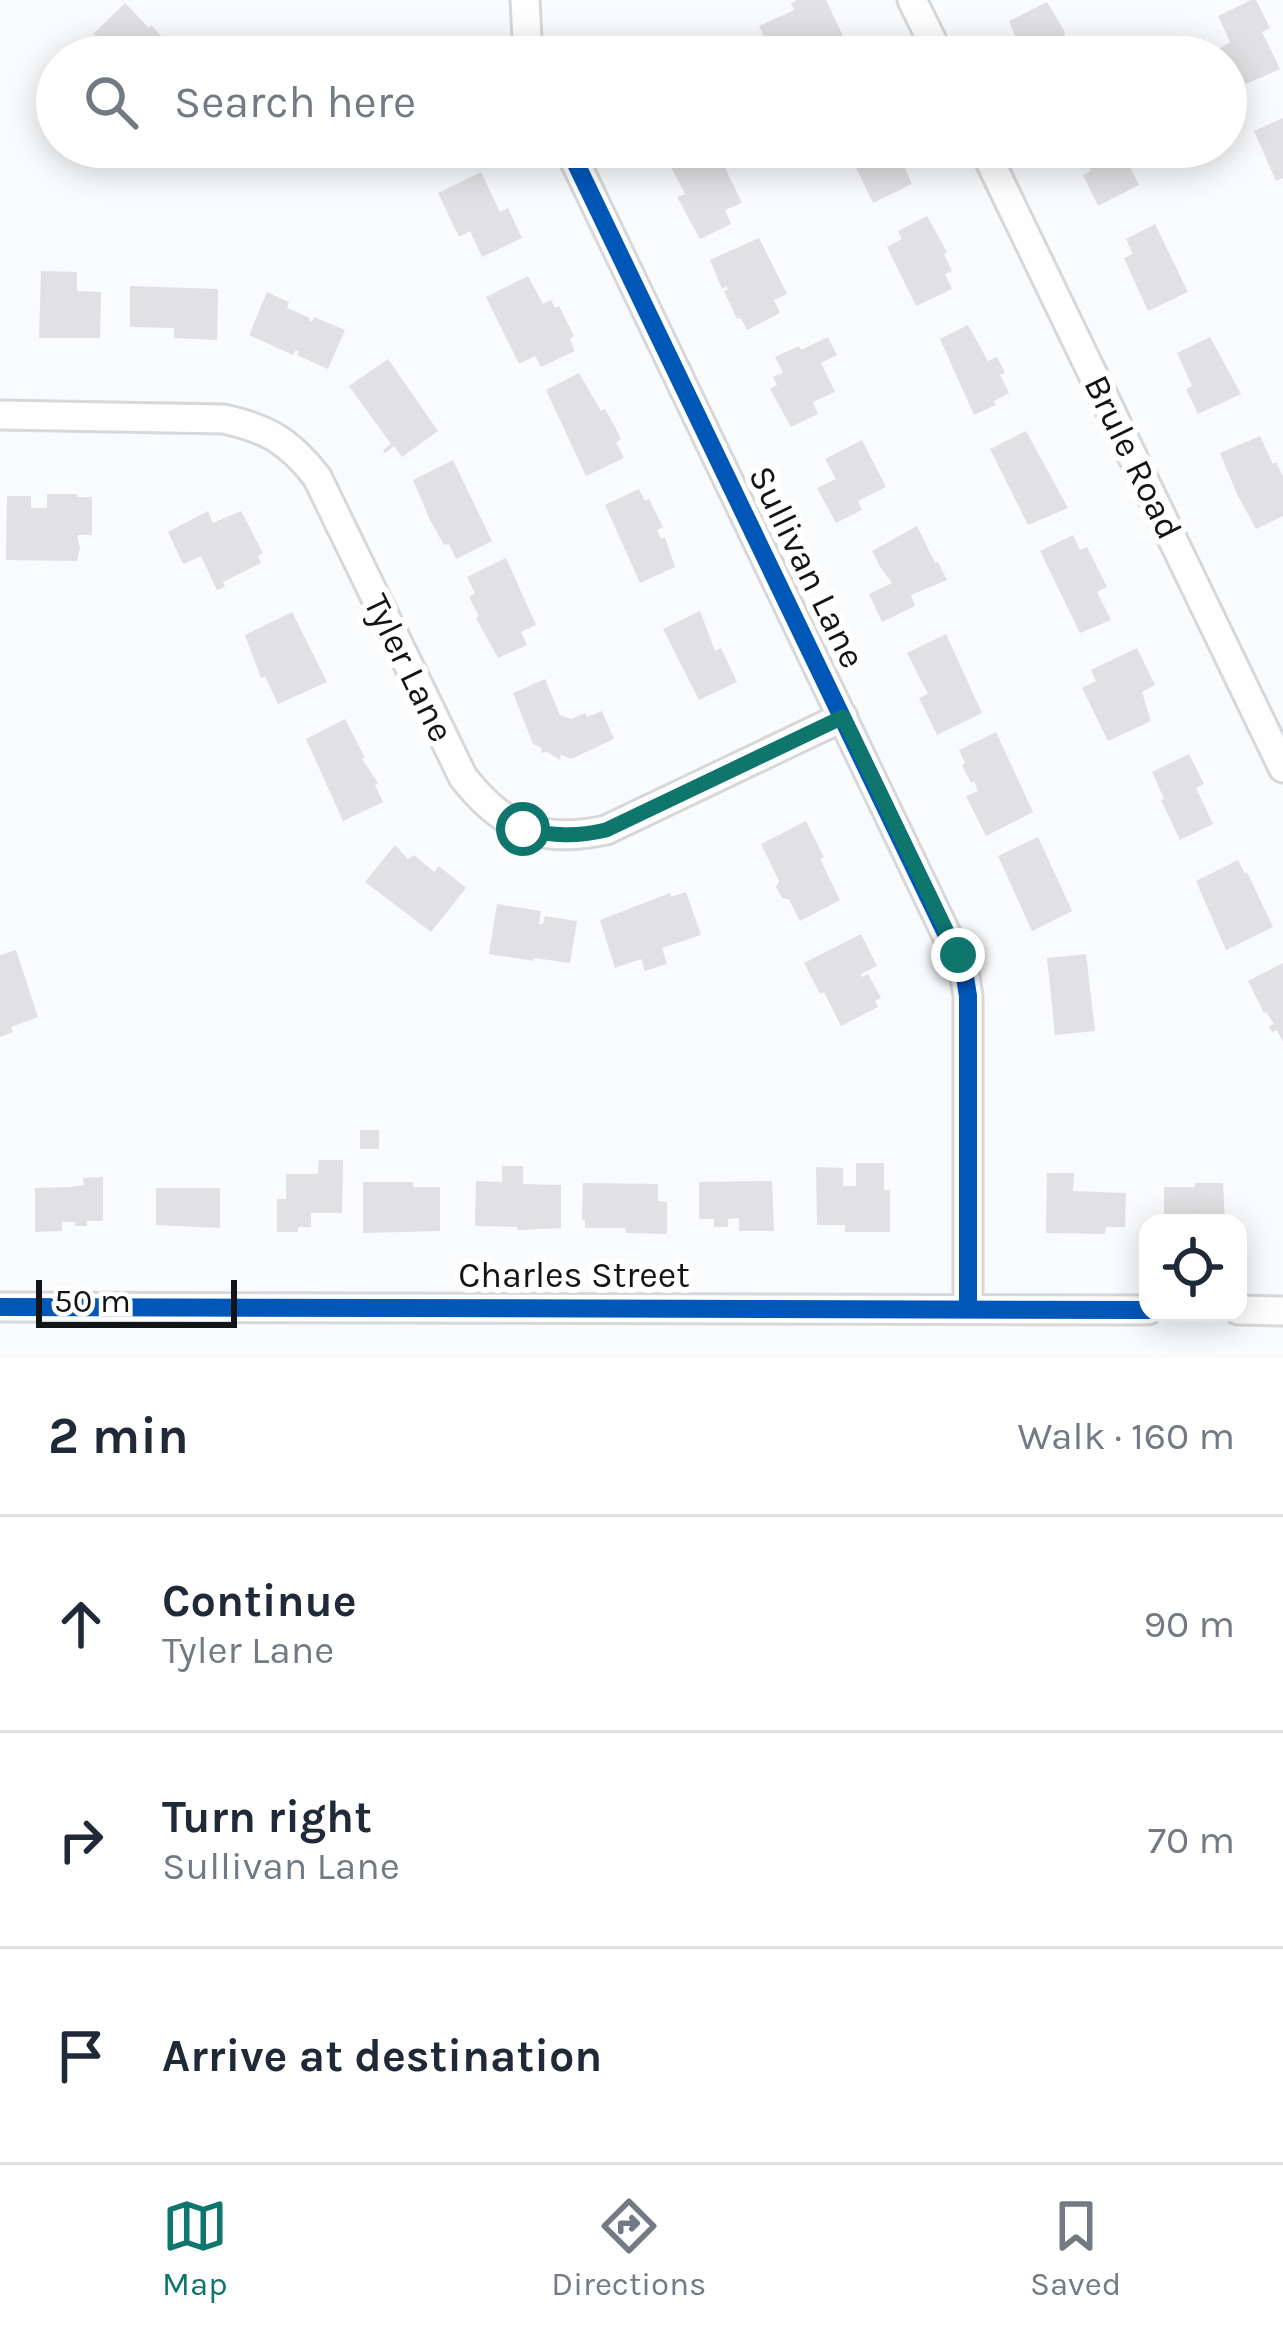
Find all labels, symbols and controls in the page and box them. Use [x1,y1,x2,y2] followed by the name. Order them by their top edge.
[36,36,1247,168] search box
[78,69,144,135] icon: search
[174,76,416,128] text: Search here
[1075,368,1191,546] street label: Brule Road
[740,459,874,675] street label: Sullivan Lane
[355,587,463,749] street label: Tyler Lane
[496,802,550,856] route start
[931,928,985,982] route end
[1139,1214,1247,1322] map controls
[1139,1214,1247,1322] button: locate
[458,1254,690,1296] street label: Charles Street
[36,1274,237,1327] scale bar
[54,1282,131,1320] text: 50 m
[48,1406,189,1466] text: 2 min
[1017,1413,1235,1459] text: Walk · 160 m
[162,1575,357,1627] text: Continue
[48,1591,114,1657] icon: ahead
[1143,1601,1235,1647] text: 90 m
[162,1627,334,1673] text: Tyler Lane
[162,1791,372,1843] text: Turn right
[48,1807,114,1873] icon: right
[1148,1817,1235,1863] text: 70 m
[162,1843,400,1889] text: Sullivan Lane
[48,2023,114,2089] icon: arrive
[162,2030,602,2082] text: Arrive at destination
[162,2193,228,2303] tab: Map
[551,2193,706,2303] tab: Directions
[1030,2193,1121,2303] tab: Saved

